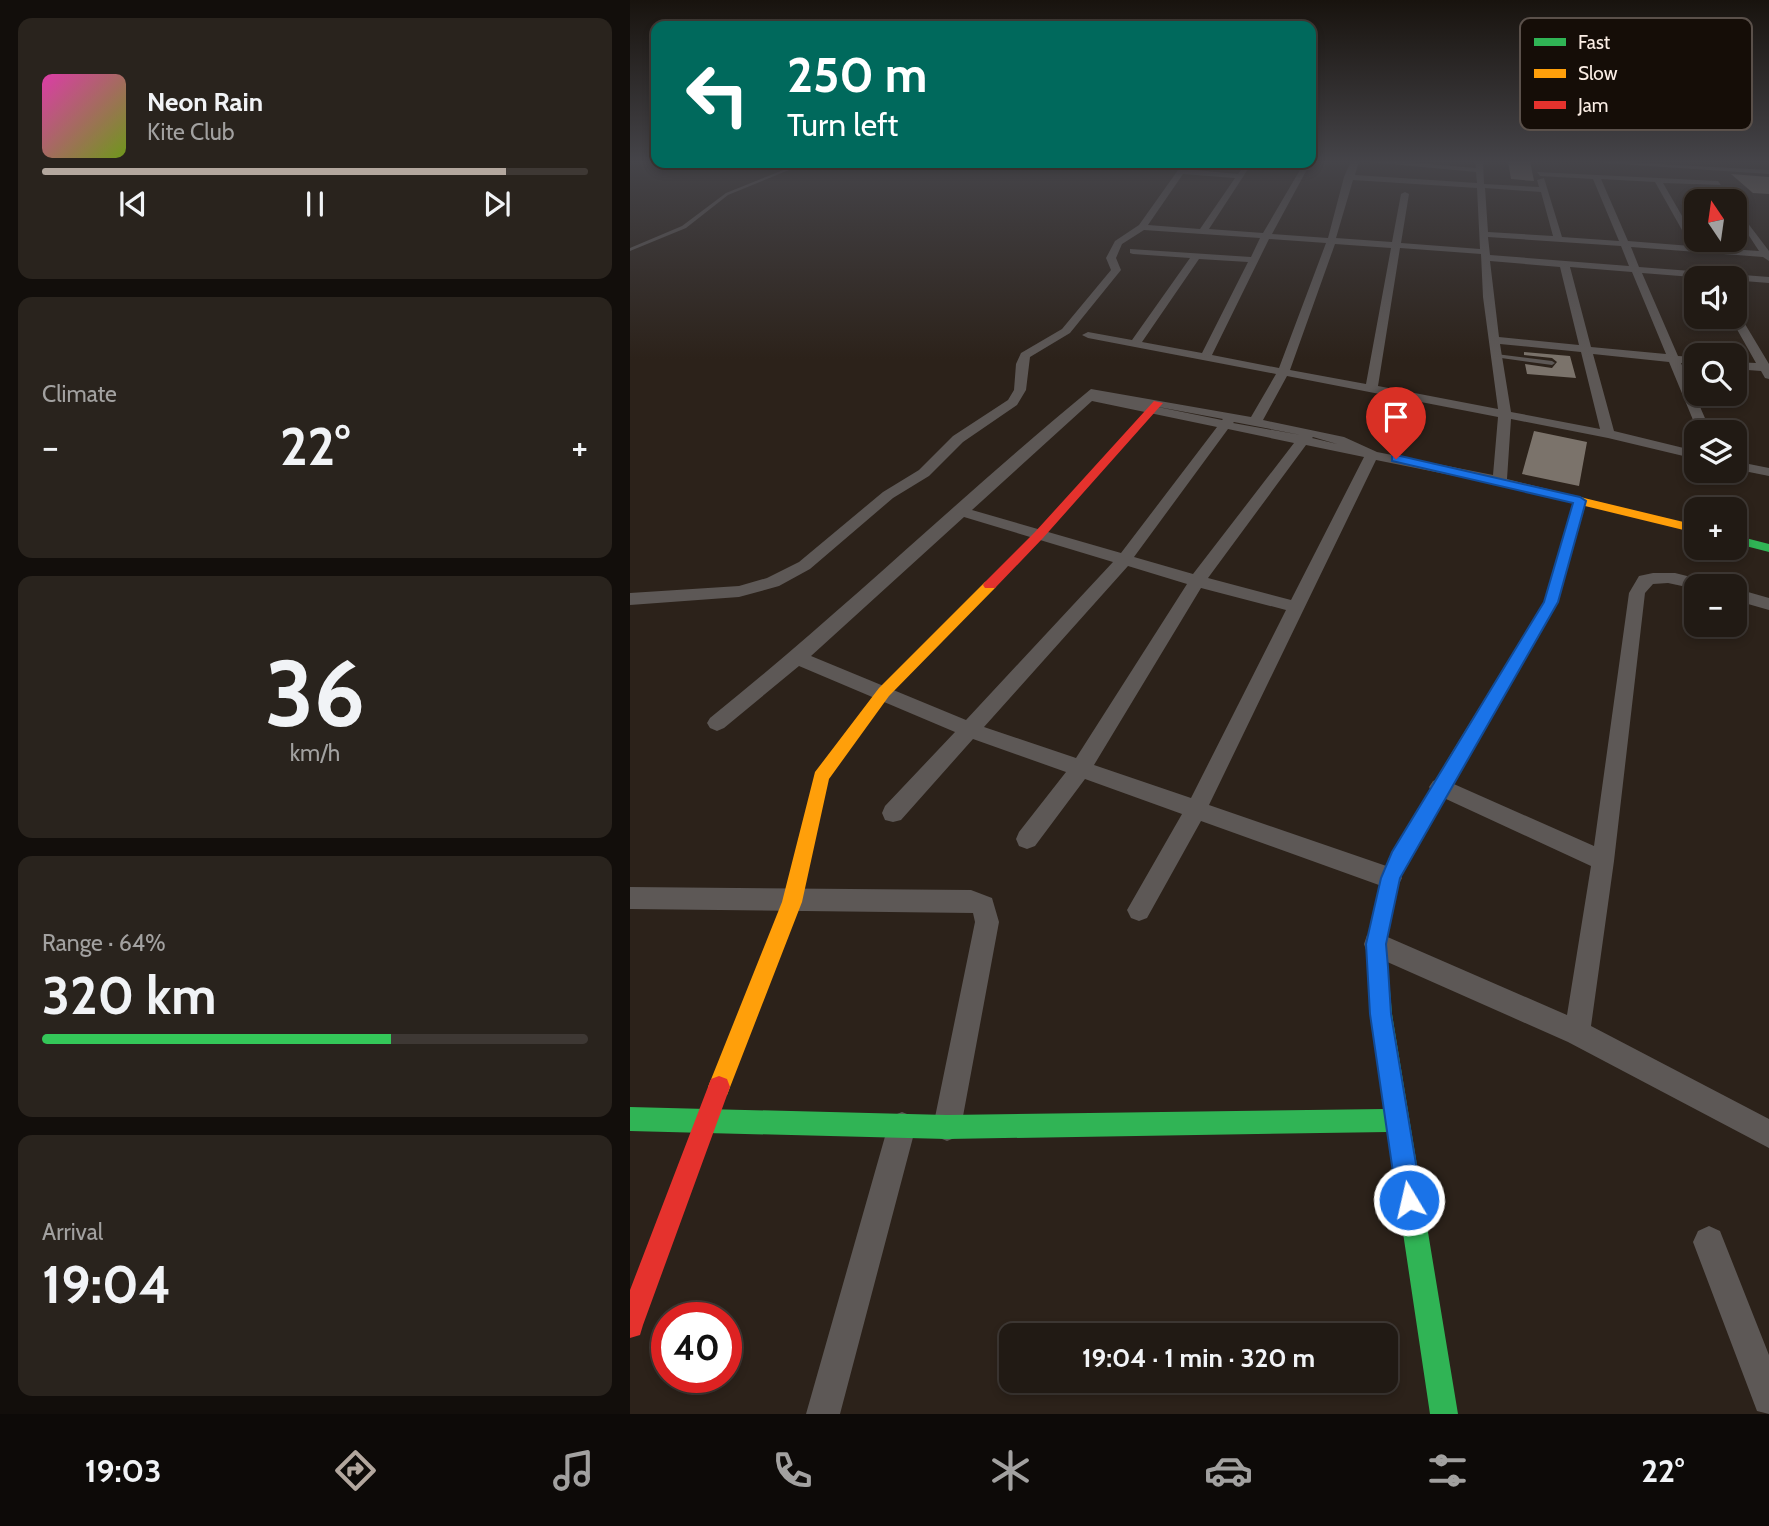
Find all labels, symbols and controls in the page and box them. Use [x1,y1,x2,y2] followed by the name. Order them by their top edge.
[1520,18,1752,130] legend
[1578,31,1611,54] text: Fast
[787,45,927,104] text: 250 m
[672,49,763,140] icon: left
[1578,62,1618,85] text: Slow
[147,86,263,118] text: Neon Rain
[1577,94,1608,117] text: Jam
[787,105,898,144] text: Turn left
[147,118,234,146] text: Kite Club
[114,185,152,223] icon: previous
[296,185,334,223] icon: pause
[478,185,516,223] icon: next
[1684,189,1746,252] north arrow
[1684,189,1747,637] map controls
[1684,266,1747,329] button: sound
[1684,343,1747,406] button: search
[42,380,117,408] text: Climate
[1366,387,1426,459] pin
[1377,398,1415,436] icon: arrive
[280,415,350,478] text: 22°
[1684,420,1747,483] button: layers
[42,423,59,470] text: −
[571,423,588,470] text: +
[1684,497,1747,560] button: +
[1684,574,1747,637] button: −
[265,638,365,749] text: 36
[290,739,340,767] text: km/h
[42,929,166,957] text: Range · 64%
[42,964,216,1027] text: 320 km
[1372,1163,1446,1237] position arrow
[42,1218,103,1246] text: Arrival
[42,1253,171,1316] text: 19:04
[651,1302,742,1393] speed limit sign: 40
[1082,1342,1315,1374] text: 19:04 · 1 min · 320 m
[331,1446,380,1495] icon: directions
[549,1446,598,1495] icon: music
[768,1446,817,1495] icon: phone
[986,1446,1035,1495] icon: climate
[1204,1446,1253,1495] icon: car
[1423,1446,1472,1495] icon: filters
[85,1451,161,1490] text: 19:03
[1641,1451,1684,1490] text: 22°

